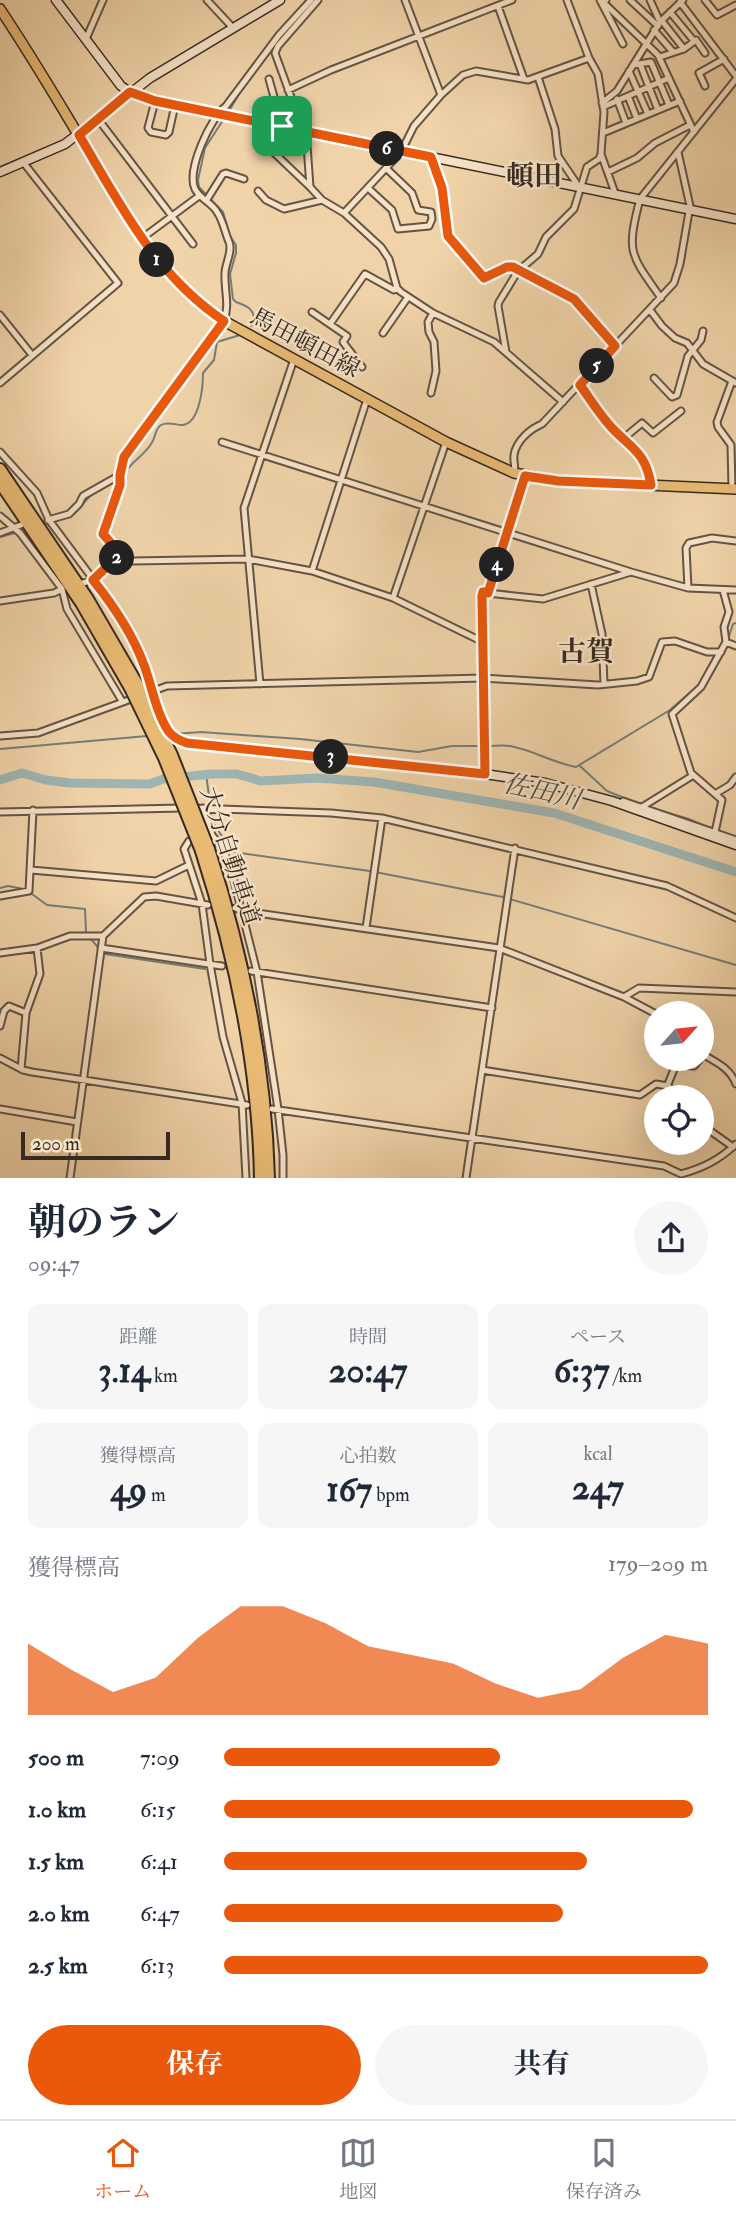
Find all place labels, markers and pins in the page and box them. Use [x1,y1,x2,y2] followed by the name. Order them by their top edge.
[252,96,312,156] pin
[370,132,404,166] pin: 6
[140,243,174,278] pin: 1
[580,348,614,384] pin: 5
[100,540,134,576] pin: 2
[480,548,514,582] pin: 4
[314,740,348,774] pin: 3

